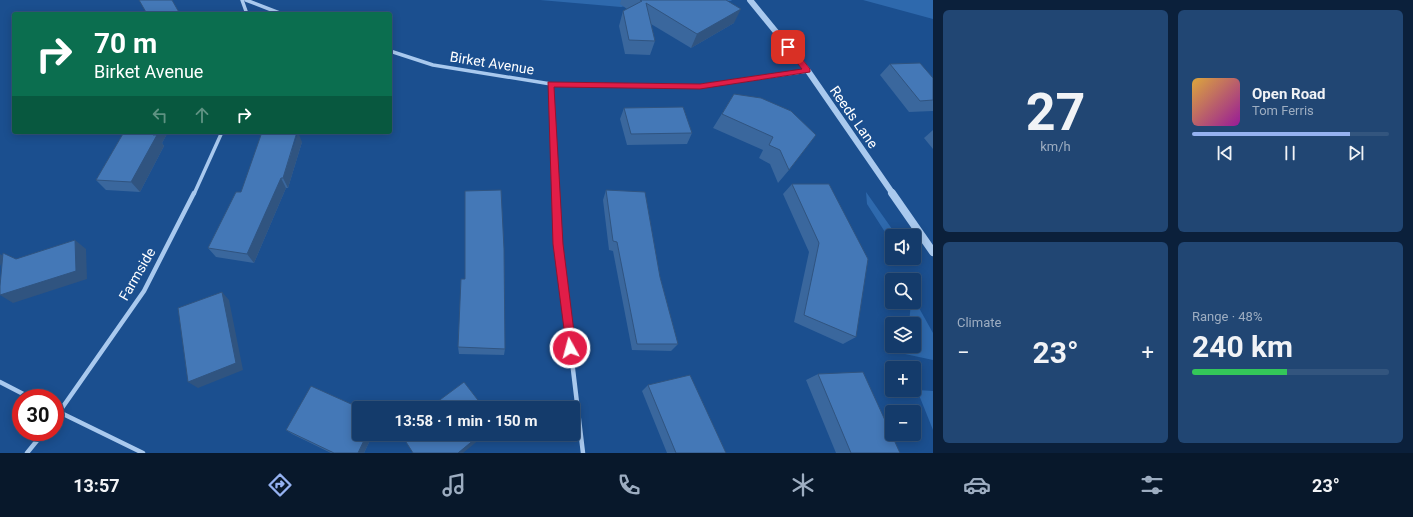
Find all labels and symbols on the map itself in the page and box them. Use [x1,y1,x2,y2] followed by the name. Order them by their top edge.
[771,30,805,64] pin
[449,48,535,78] street label: Birket Avenue
[827,83,881,151] street label: Reeds Lane
[116,245,158,303] street label: Farmside
[549,327,591,369] position arrow
[12,389,64,441] speed limit sign: 30

